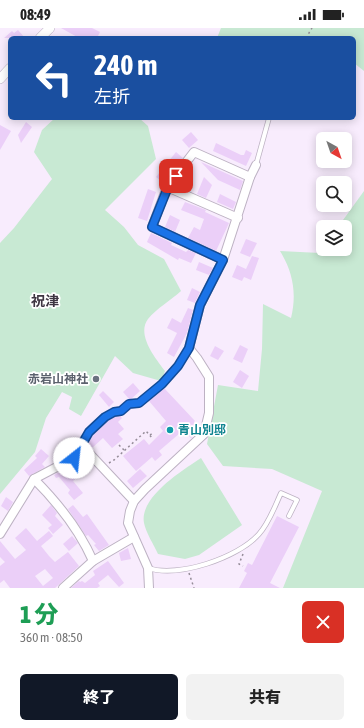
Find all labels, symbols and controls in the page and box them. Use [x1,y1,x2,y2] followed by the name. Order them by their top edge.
[20,6,51,23] text: 08:49
[94,49,157,81] text: 240 m
[28,52,80,104] icon: left
[94,86,130,107] text: 左折
[316,132,352,168] north arrow
[316,132,352,256] map controls
[159,159,193,193] pin
[165,165,187,187] icon: arrive
[316,176,352,212] button: search
[316,220,352,256] button: layers
[31,293,59,309] district label: 祝津
[28,372,88,386] place label: 赤岩山神社
[91,374,101,384] marker: 赤岩山神社
[178,423,226,437] place label: 青山別邸
[165,425,175,435] marker: 青山別邸
[53,437,95,479] position arrow
[20,601,59,628] text: 1 分
[302,601,344,643] button: close
[20,630,83,645] text: 360 m · 08:50
[20,674,178,720] button: 終了
[186,674,344,720] button: 共有

